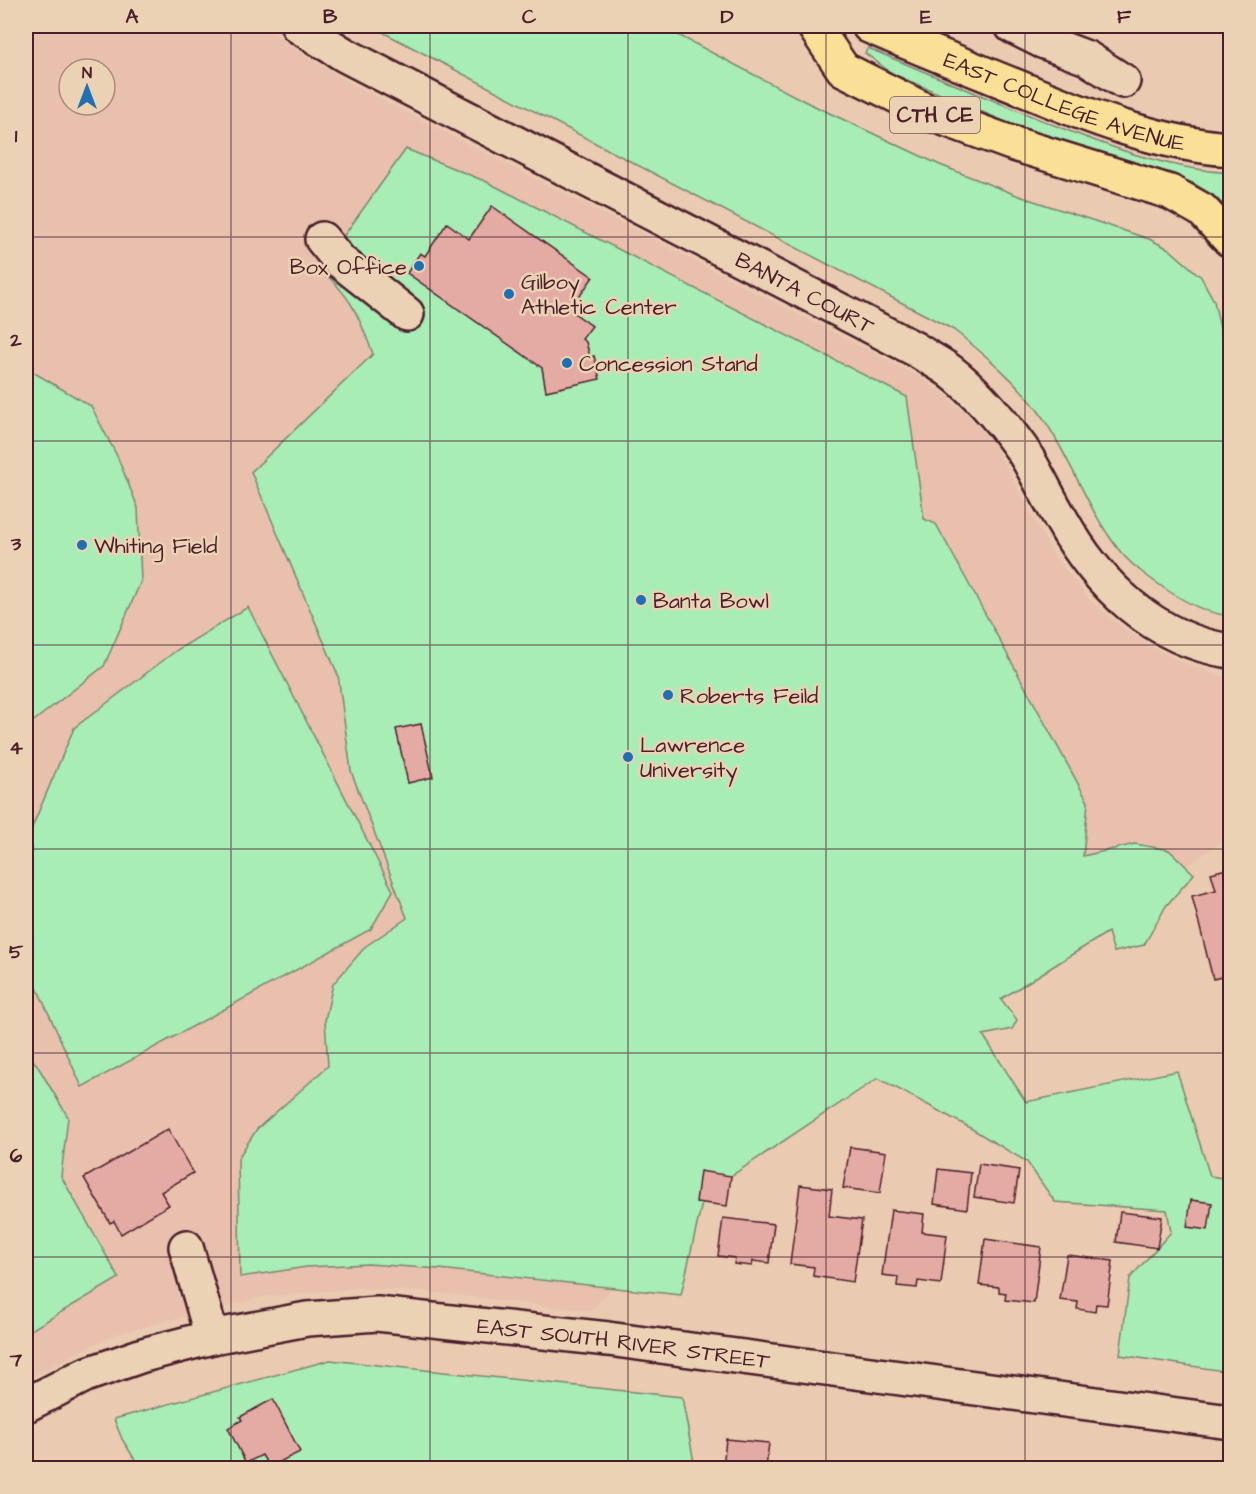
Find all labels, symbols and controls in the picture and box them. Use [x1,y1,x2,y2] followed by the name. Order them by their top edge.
[126,3,139,31] text: A
[323,3,338,31] text: B
[522,3,537,31] text: C
[721,3,734,31] text: D
[920,3,932,31] text: E
[1117,3,1132,31] text: F
[939,45,1188,160] street label: EAST COLLEGE AVENUE
[57,57,117,117] north arrow
[82,62,92,84] text: N
[890,97,980,133] road number: CTH CE
[15,122,18,150] text: 1
[730,245,879,342] street label: BANTA COURT
[290,252,407,283] place label: Box Office
[412,259,426,273] marker: Box Office
[521,267,677,323] place label: Gilboy Athletic Center
[502,287,516,301] marker: Gilboy Athletic Center
[9,326,22,354] text: 2
[579,349,758,380] place label: Concession Stand
[560,356,574,370] marker: Concession Stand
[10,530,22,558] text: 3
[94,531,218,563] place label: Whiting Field
[75,538,89,552] marker: Whiting Field
[653,586,769,617] place label: Banta Bowl
[634,593,648,607] marker: Banta Bowl
[680,681,818,712] place label: Roberts Feild
[661,688,675,702] marker: Roberts Feild
[640,730,745,787] place label: Lawrence University
[9,734,23,762] text: 4
[621,750,635,764] marker: Lawrence University
[9,938,24,966] text: 5
[10,1142,23,1170] text: 6
[476,1311,772,1377] street label: EAST SOUTH RIVER STREET
[9,1346,23,1374] text: 7

